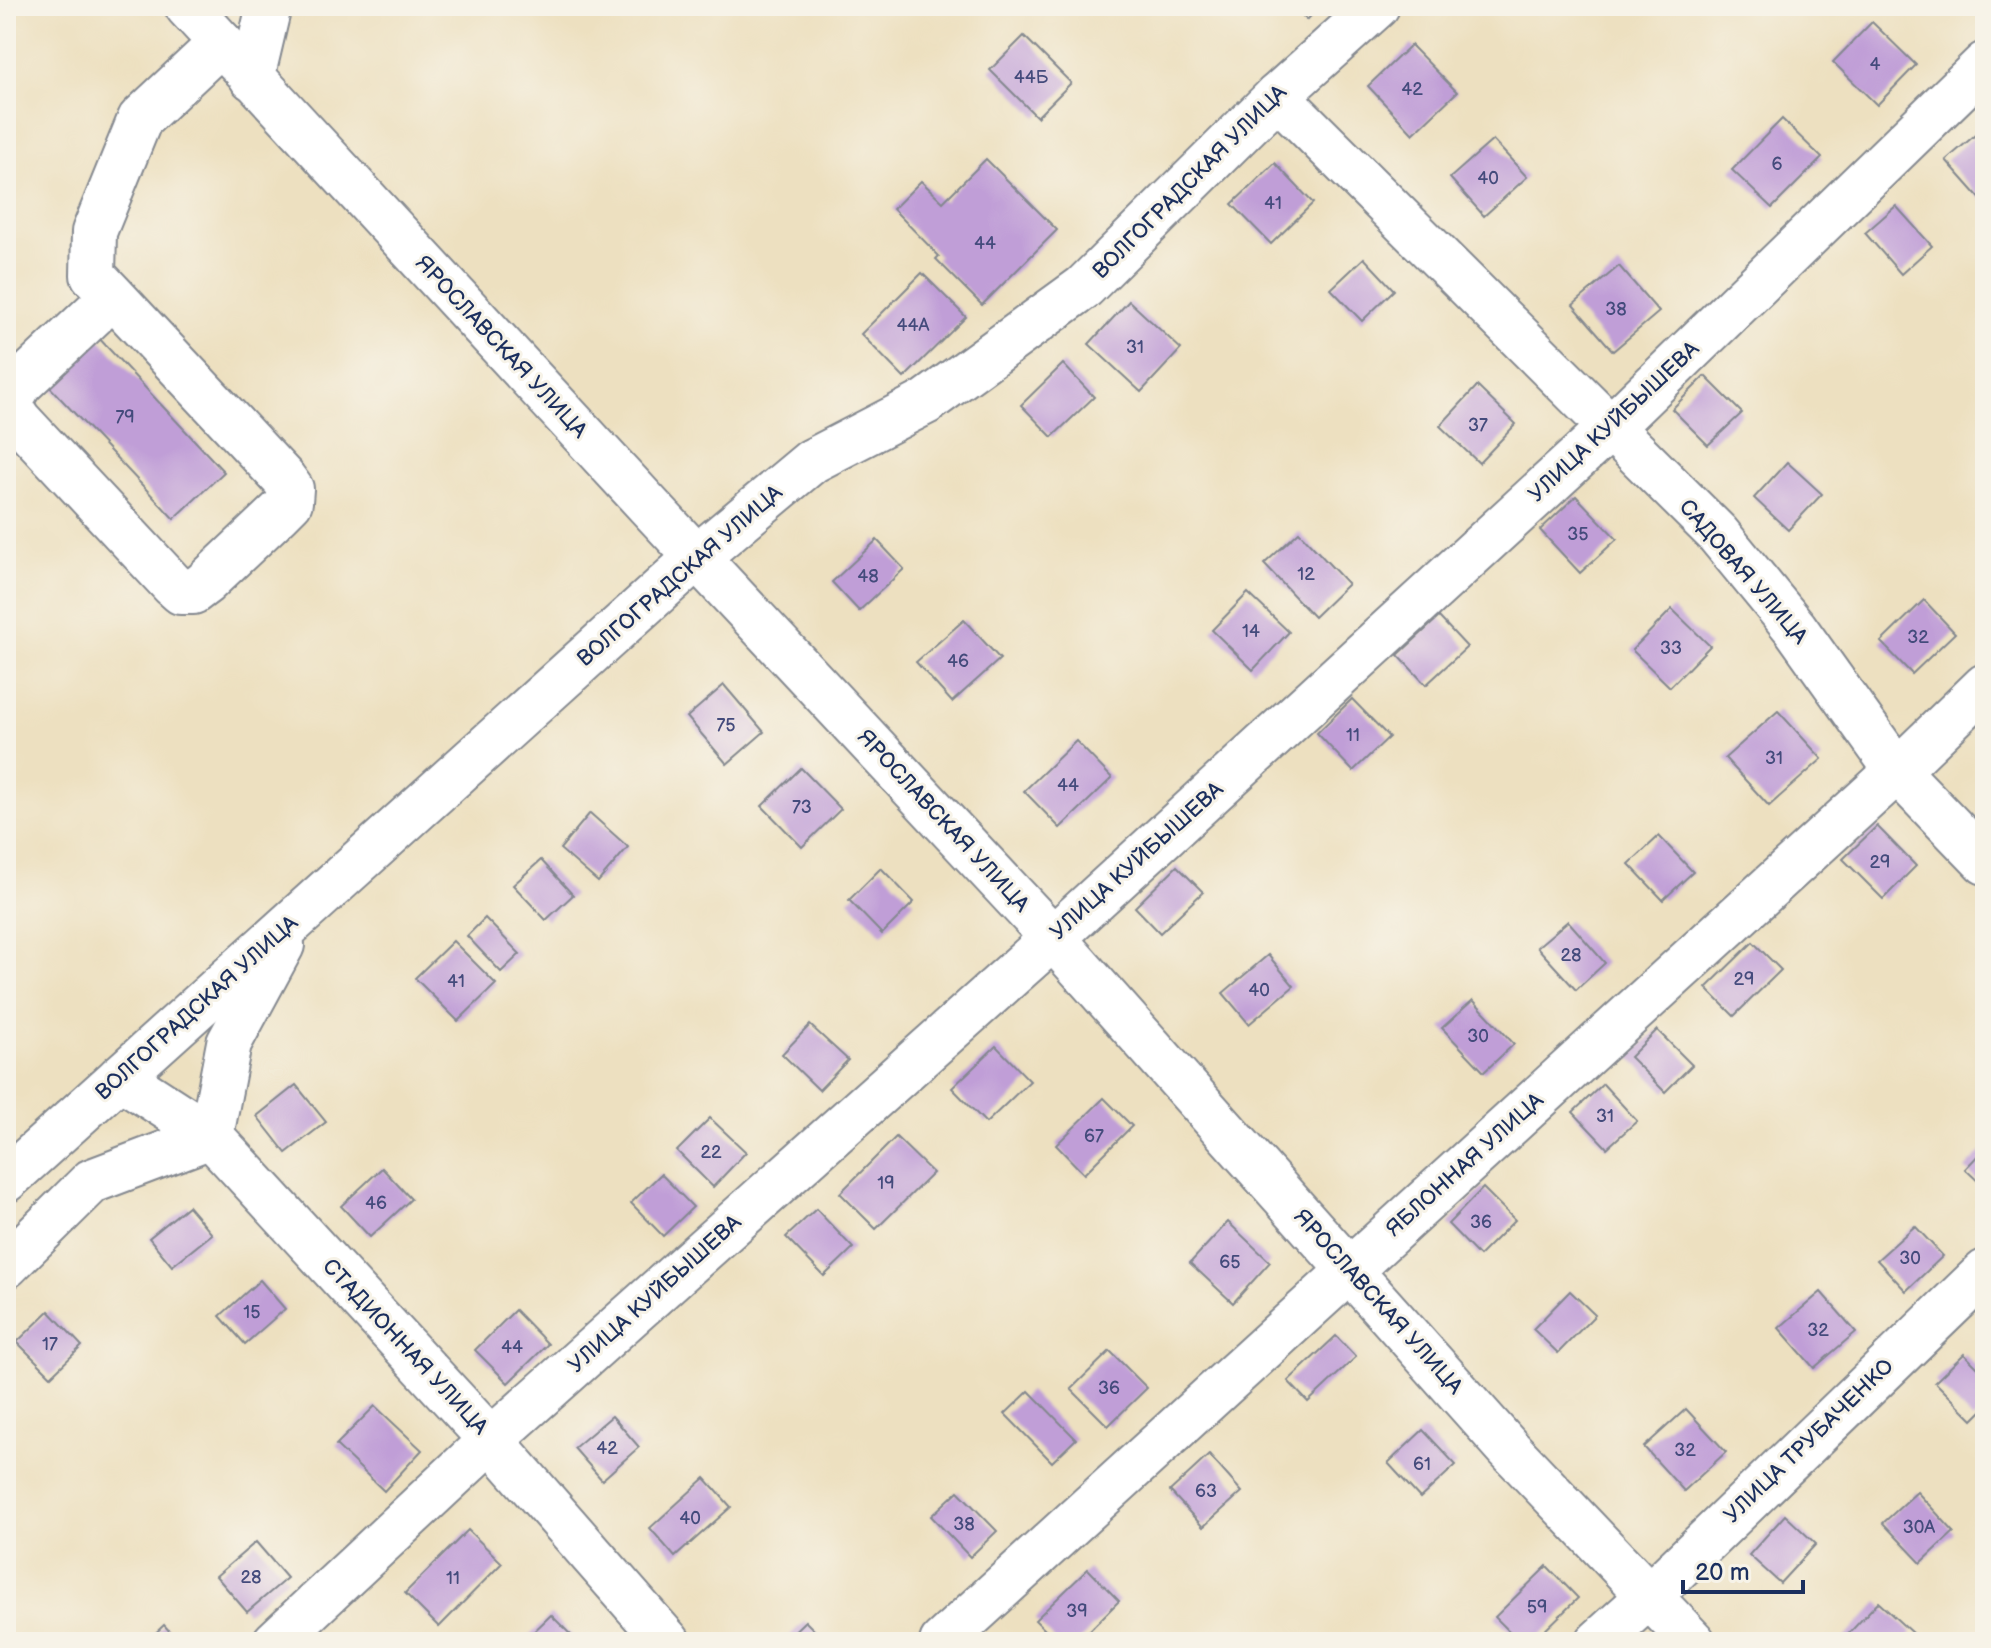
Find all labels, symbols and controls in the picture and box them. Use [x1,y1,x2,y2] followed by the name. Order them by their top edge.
[1870,54,1881,75] house number: 4
[1014,67,1049,88] house number: 44Б
[1087,79,1293,285] street label: ВОЛГОГРАДСКАЯ УЛИЦА
[1401,79,1423,100] house number: 42
[1772,154,1783,175] house number: 6
[1477,168,1499,189] house number: 40
[1264,193,1282,214] house number: 41
[974,233,996,254] house number: 44
[409,250,593,444] street label: ЯРОСЛАВСКАЯ УЛИЦА
[1605,299,1627,320] house number: 38
[897,315,930,336] house number: 44А
[1523,335,1705,508] street label: УЛИЦА КУЙБЫШЕВА
[1126,337,1144,358] house number: 31
[115,407,135,428] house number: 79
[1468,415,1488,436] house number: 37
[572,479,789,673] street label: ВОЛГОГРАДСКАЯ УЛИЦА
[1673,494,1814,650] street label: САДОВАЯ УЛИЦА
[1567,524,1589,545] house number: 35
[1297,564,1315,585] house number: 12
[857,566,879,587] house number: 48
[1242,621,1260,642] house number: 14
[1907,627,1929,648] house number: 32
[1660,638,1682,659] house number: 33
[947,651,969,672] house number: 46
[716,715,736,736] house number: 75
[851,724,1035,918] street label: ЯРОСЛАВСКАЯ УЛИЦА
[1346,725,1360,746] house number: 11
[1765,748,1783,769] house number: 31
[1057,775,1079,796] house number: 44
[1045,776,1230,946] street label: УЛИЦА КУЙБЫШЕВА
[792,797,812,818] house number: 73
[1869,852,1891,873] house number: 29
[90,909,304,1106] street label: ВОЛГОГРАДСКАЯ УЛИЦА
[1560,945,1582,966] house number: 28
[1733,969,1755,990] house number: 29
[447,971,465,992] house number: 41
[1248,980,1270,1001] house number: 40
[1467,1026,1489,1047] house number: 30
[1381,1087,1550,1243] street label: ЯБЛОННАЯ УЛИЦА
[1596,1106,1614,1127] house number: 31
[1084,1126,1104,1147] house number: 67
[700,1142,722,1163] house number: 22
[877,1173,895,1194] house number: 19
[365,1193,387,1214] house number: 46
[1288,1204,1469,1401] street label: ЯРОСЛАВСКАЯ УЛИЦА
[563,1209,748,1379] street label: УЛИЦА КУЙБЫШЕВА
[1470,1212,1492,1233] house number: 36
[1899,1248,1921,1269] house number: 30
[1219,1252,1241,1273] house number: 65
[316,1253,494,1441] street label: СТАДИОННАЯ УЛИЦА
[243,1302,261,1323] house number: 15
[1807,1320,1829,1341] house number: 32
[42,1334,58,1355] house number: 17
[501,1337,523,1358] house number: 44
[1719,1353,1900,1529] street label: УЛИЦА ТРУБАЧЕНКО
[1098,1378,1120,1399] house number: 36
[596,1438,618,1459] house number: 42
[1674,1440,1696,1461] house number: 32
[1413,1454,1431,1475] house number: 61
[1195,1481,1217,1502] house number: 63
[679,1508,701,1529] house number: 40
[953,1514,975,1535] house number: 38
[1903,1517,1935,1538] house number: 30А
[1683,1544,1803,1594] scale bar
[1695,1558,1750,1587] text: 20 m
[240,1567,262,1588] house number: 28
[446,1568,460,1589] house number: 11
[1527,1597,1547,1618] house number: 59
[1066,1601,1088,1622] house number: 39

